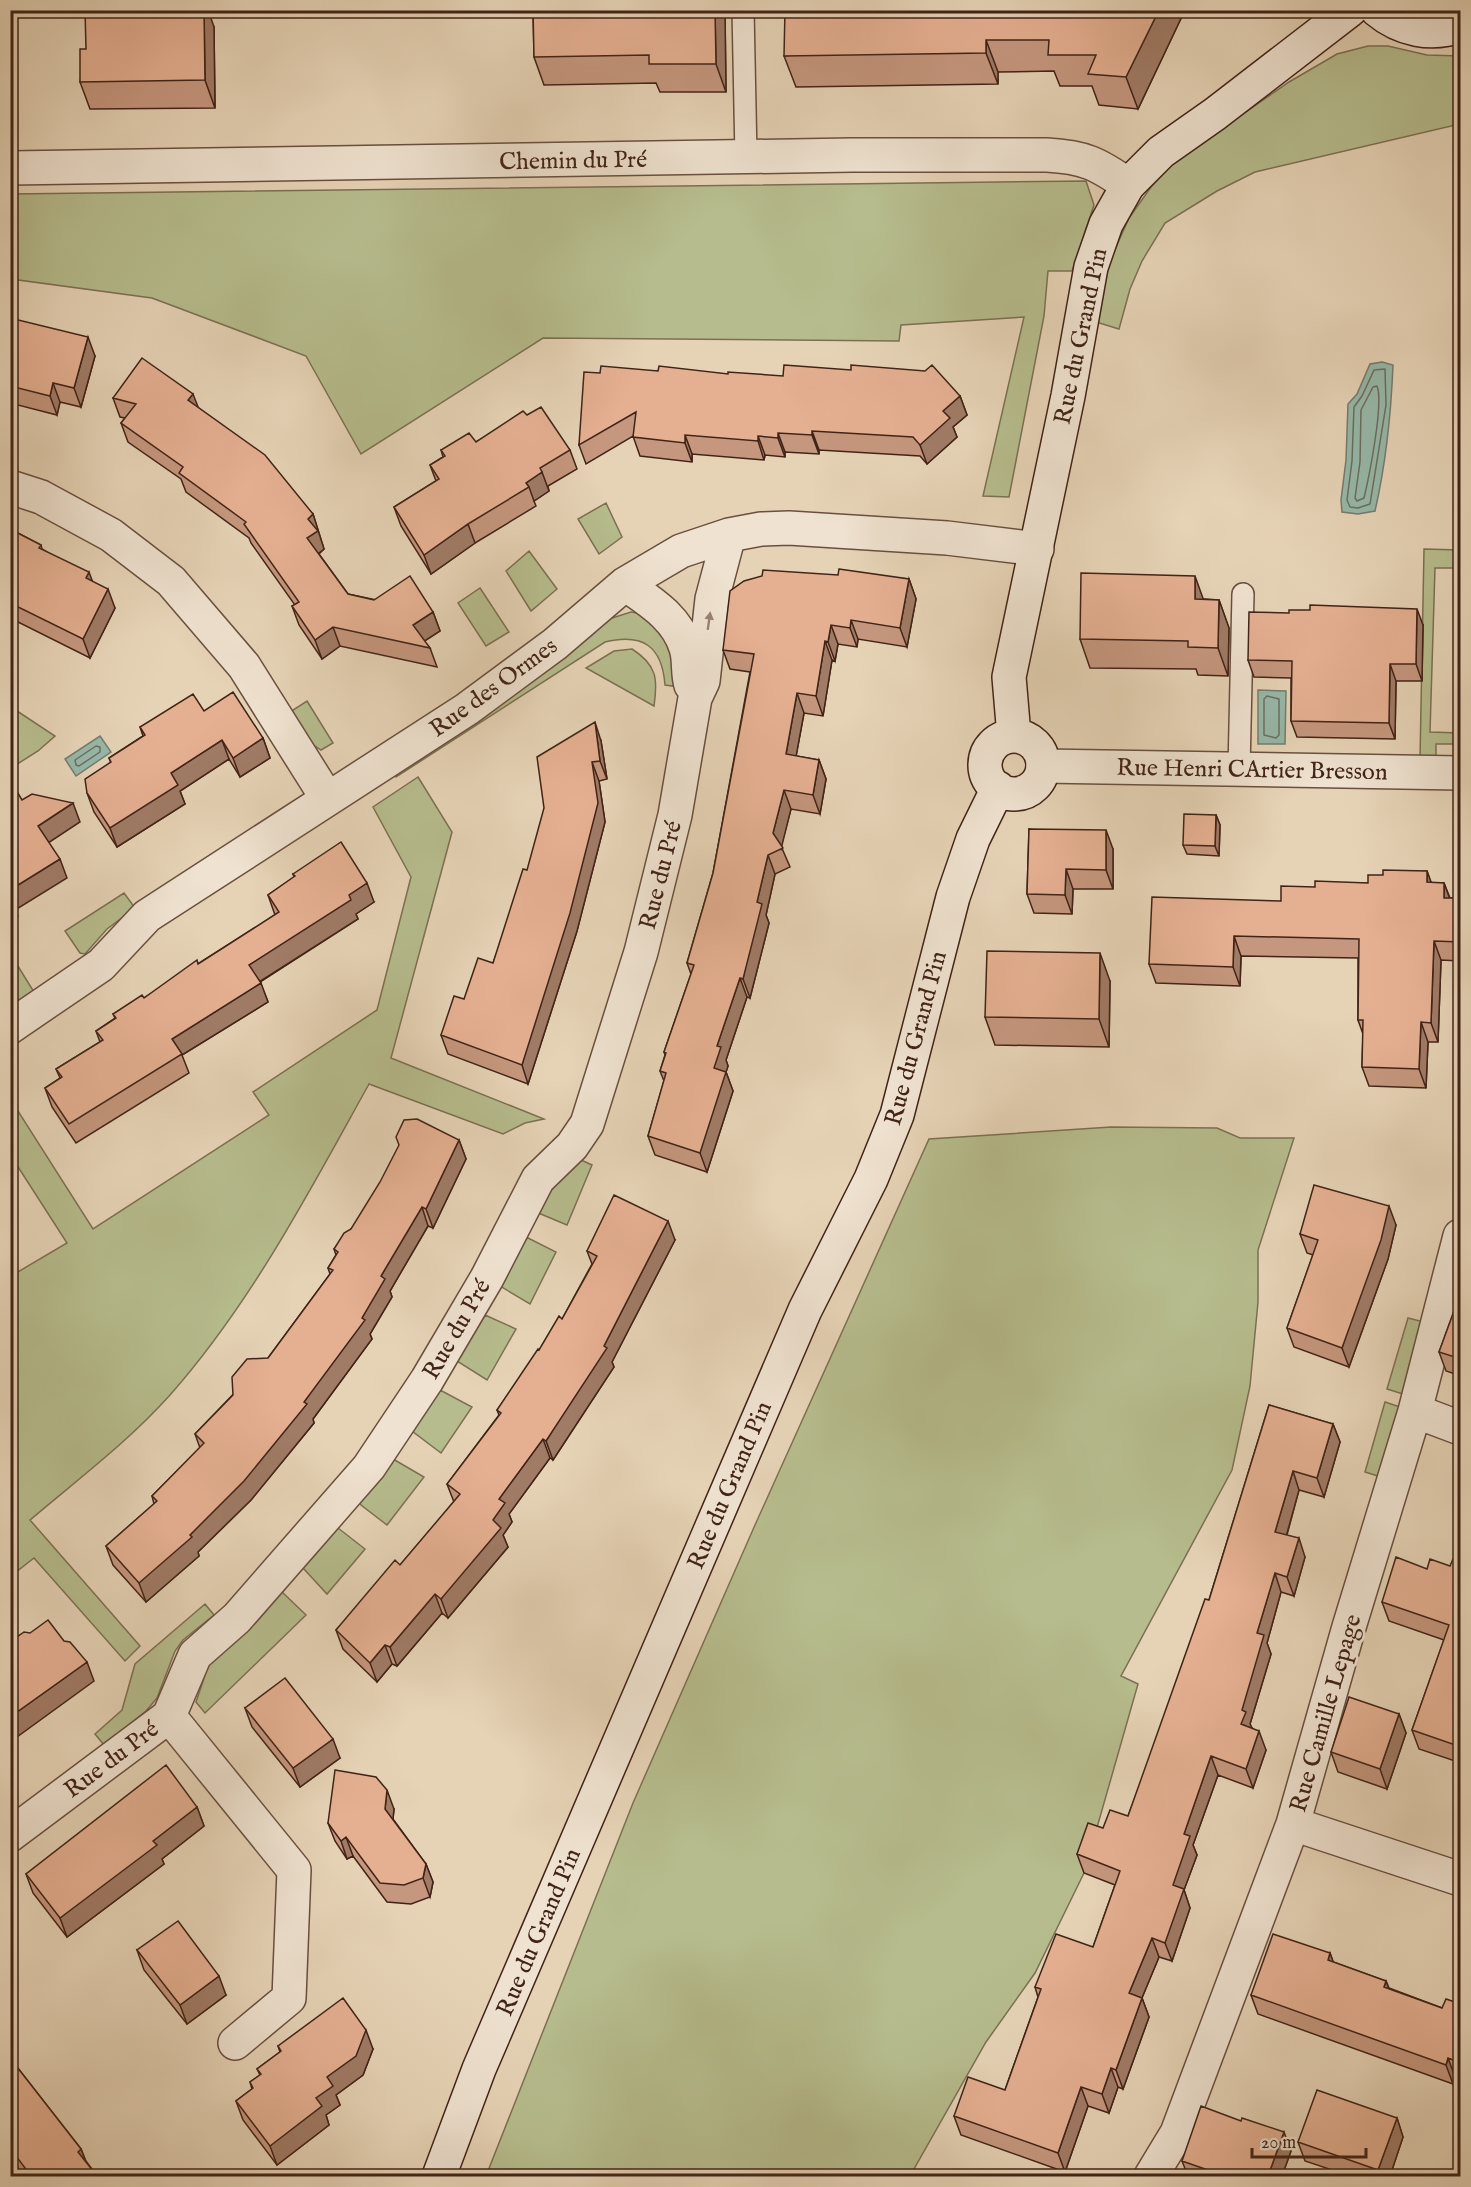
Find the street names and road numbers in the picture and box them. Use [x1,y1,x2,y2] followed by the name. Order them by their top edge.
[499,145,647,178] street label: Chemin du Pré
[1048,245,1115,427] street label: Rue du Grand Pin
[424,631,564,745] street label: Rue des Ormes
[1116,753,1388,788] street label: Rue Henri CArtier Bresson
[633,818,690,933] street label: Rue du Pré
[878,947,955,1129] street label: Rue du Grand Pin
[416,1274,498,1386] street label: Rue du Pré
[681,1397,780,1574] street label: Rue du Grand Pin
[1283,1611,1369,1816] street label: Rue Camille Lepage
[58,1714,166,1806] street label: Rue du Pré
[490,1844,589,2021] street label: Rue du Grand Pin

